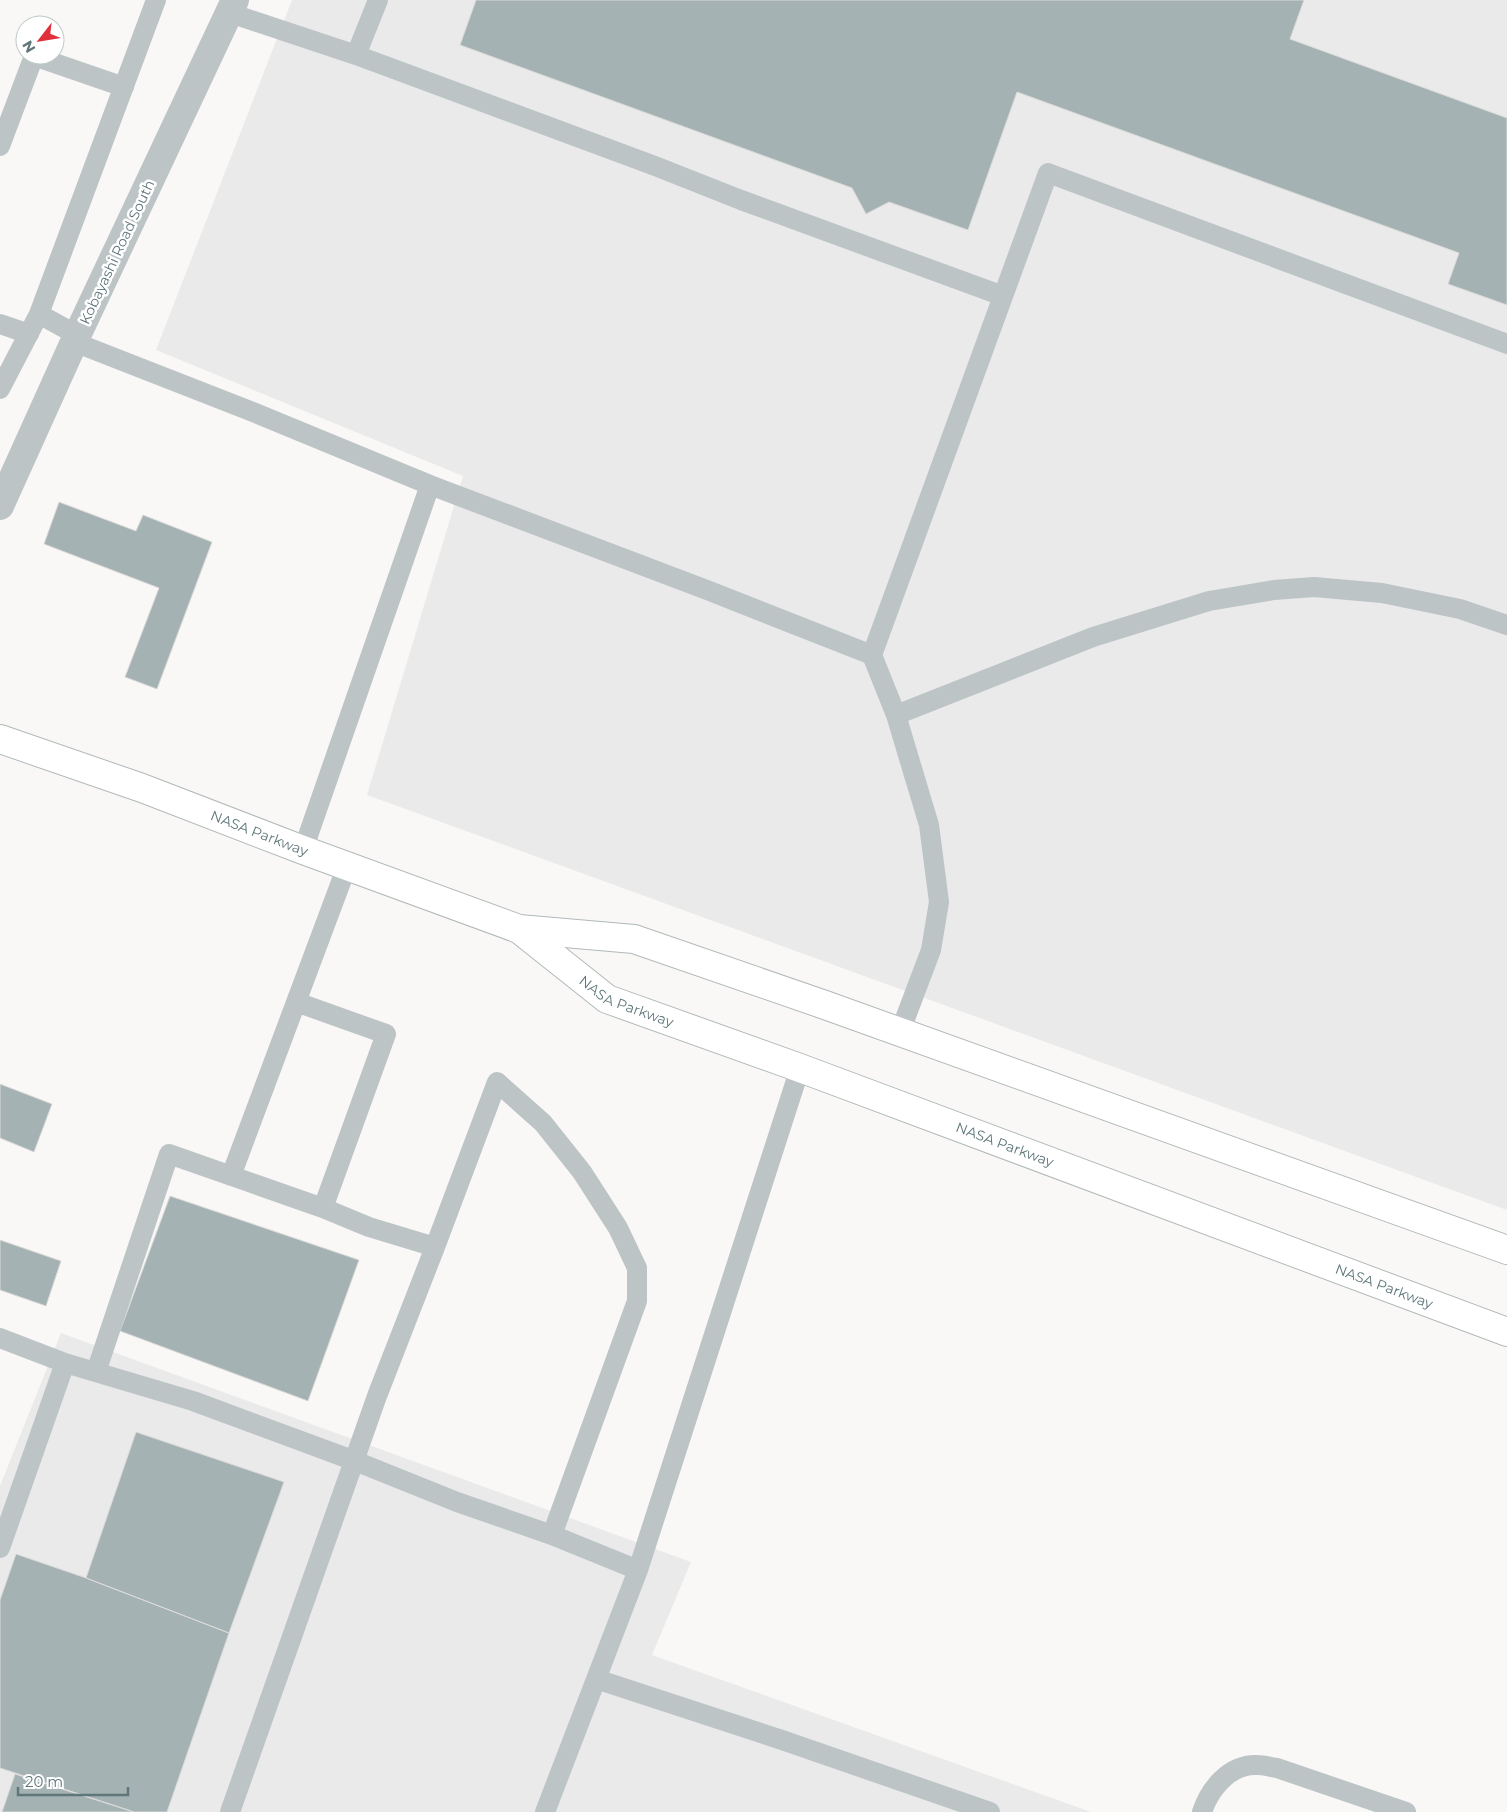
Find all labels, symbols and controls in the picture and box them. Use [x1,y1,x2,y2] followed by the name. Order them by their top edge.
[15,15,65,65] north arrow
[18,37,39,56] text: N
[76,177,158,327] street label: Kobayashi Road South
[208,806,311,860] street label: NASA Parkway
[576,971,676,1031] street label: NASA Parkway
[953,1118,1057,1171] street label: NASA Parkway
[1333,1260,1436,1313] street label: NASA Parkway
[18,1764,128,1796] scale bar
[25,1772,63,1791] text: 20 m

